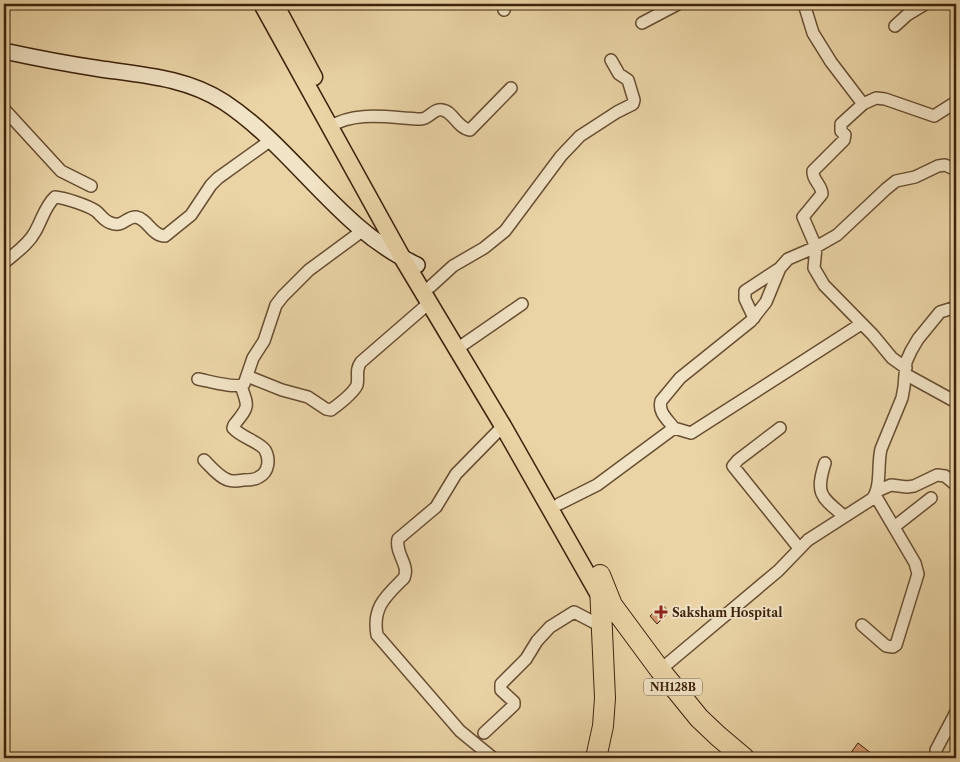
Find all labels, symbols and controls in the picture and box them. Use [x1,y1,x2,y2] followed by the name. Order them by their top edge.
[654,605,668,619] marker: Saksham Hospital
[672,605,782,620] place label: Saksham Hospital
[644,679,702,696] road number: NH128B

